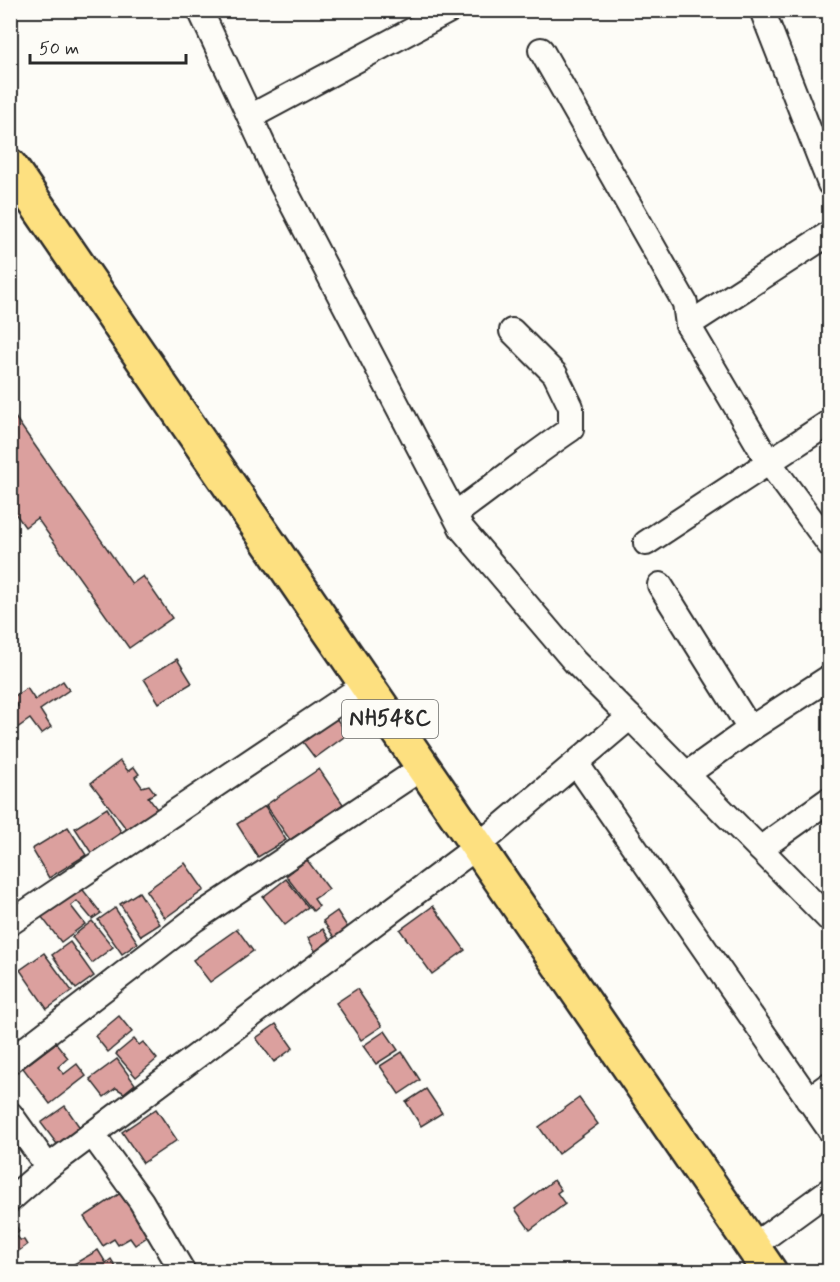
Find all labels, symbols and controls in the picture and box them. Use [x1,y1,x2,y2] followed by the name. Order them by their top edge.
[30,27,186,65] scale bar
[39,37,79,61] text: 50 m
[342,700,438,738] road number: NH548C

